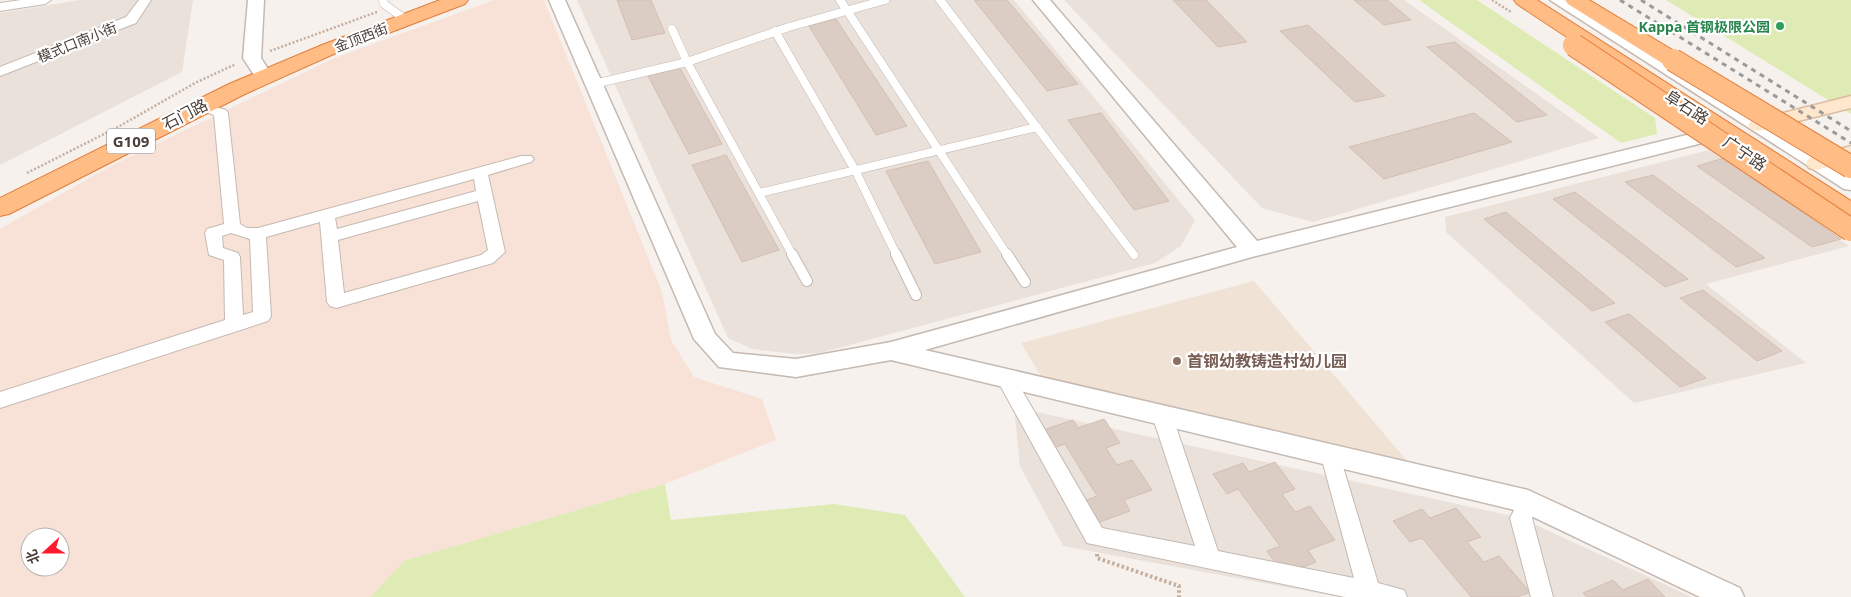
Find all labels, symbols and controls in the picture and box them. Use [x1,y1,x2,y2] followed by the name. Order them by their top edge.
[34,17,120,67] street label: 模式口南小街
[1639,17,1770,36] place label: Kappa 首钢极限公园
[331,18,391,56] street label: 金顶西街
[1774,20,1786,32] marker: Kappa 首钢极限公园
[1661,85,1713,129] street label: 阜石路
[159,93,211,135] street label: 石门路
[107,128,155,154] road number: G109
[1719,130,1771,176] street label: 广宁路
[1187,350,1347,372] place label: 首钢幼教铸造村幼儿园
[1171,355,1183,367] marker: 首钢幼教铸造村幼儿园
[20,527,70,577] north arrow
[21,547,44,567] text: 北

